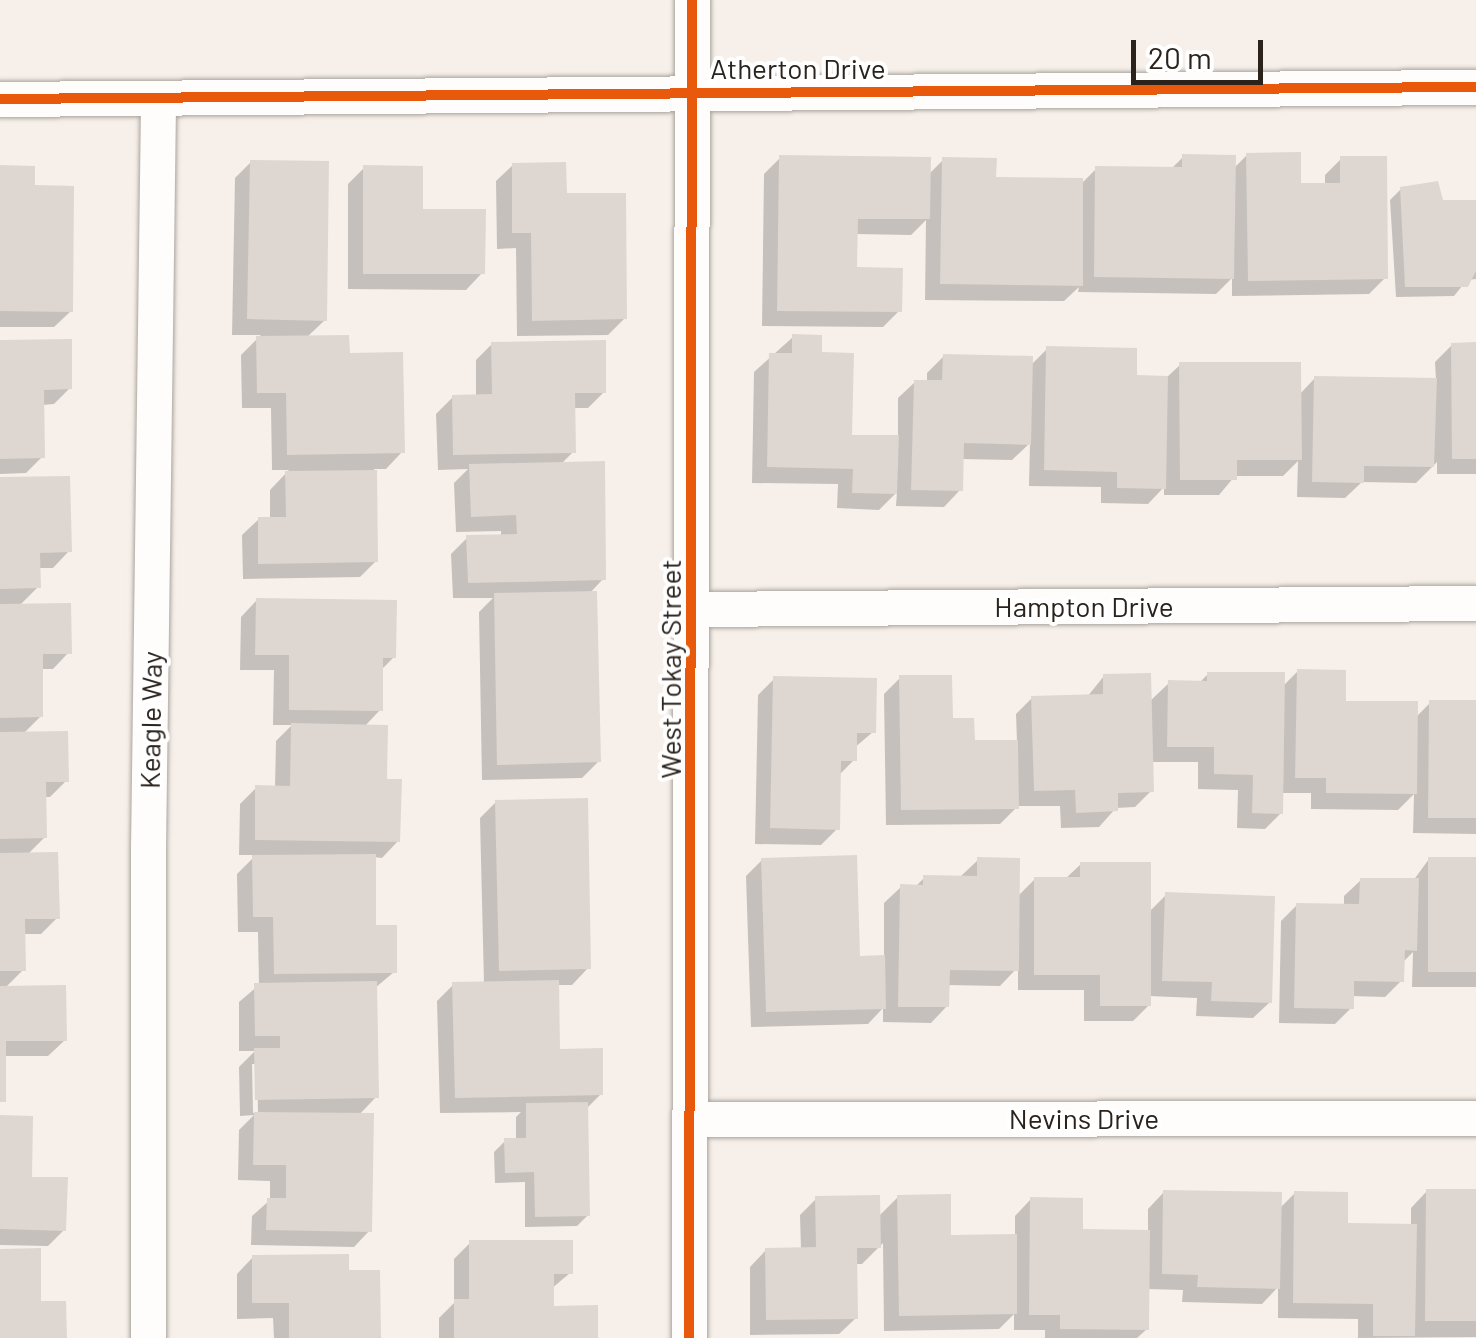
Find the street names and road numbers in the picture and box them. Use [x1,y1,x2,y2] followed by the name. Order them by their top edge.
[710,51,886,85] street label: Atherton Drive
[653,559,687,779] street label: West Tokay Street
[994,589,1174,623] street label: Hampton Drive
[132,651,168,789] street label: Keagle Way
[1009,1101,1159,1135] street label: Nevins Drive

